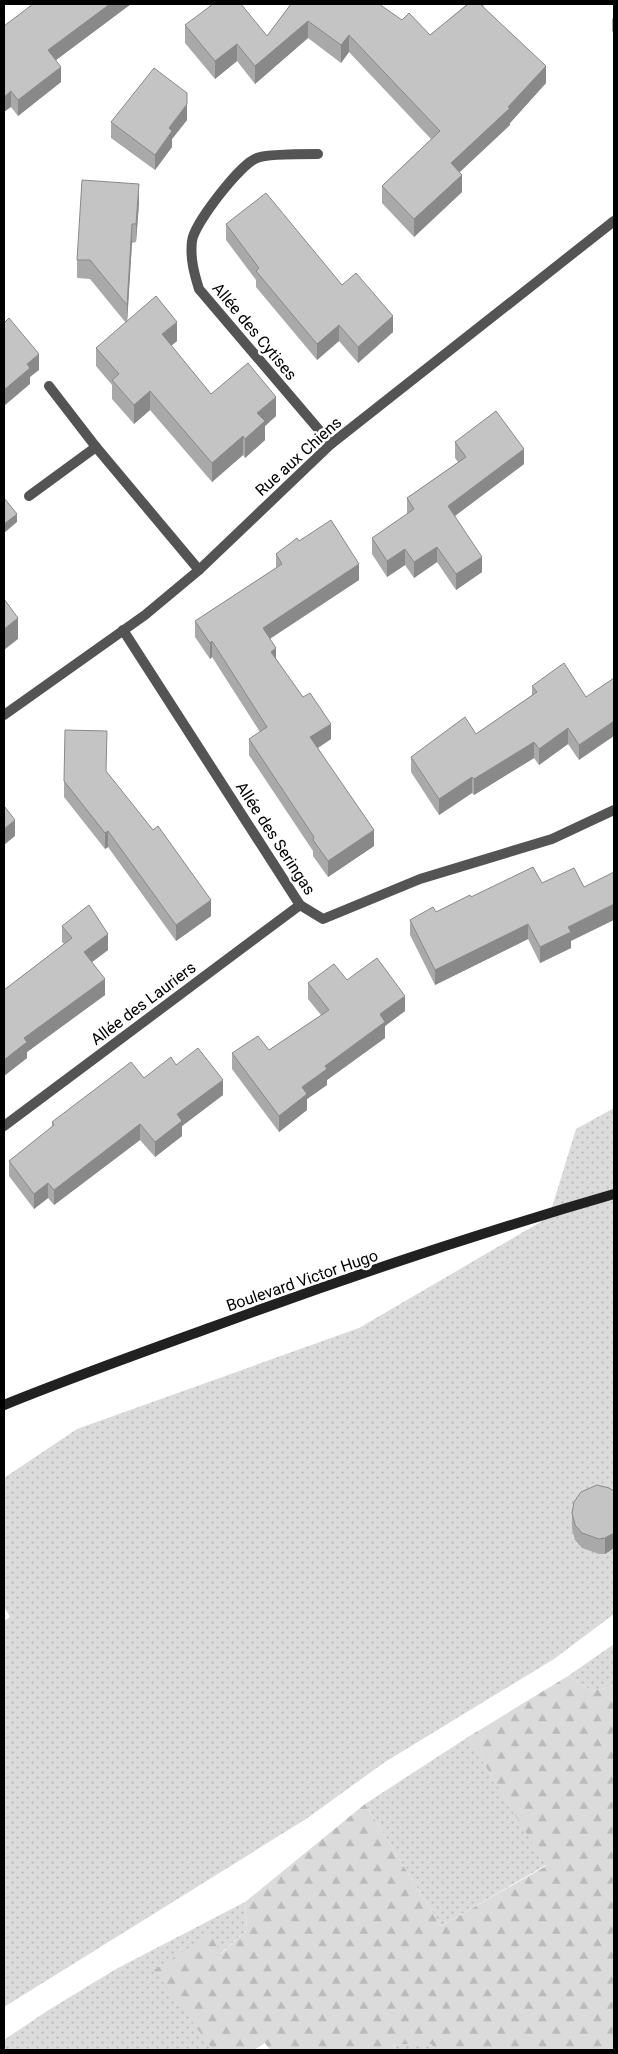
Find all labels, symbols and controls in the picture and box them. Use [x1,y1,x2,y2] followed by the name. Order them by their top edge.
[208,279,301,384] street label: Allée des Cytises
[251,413,345,500] street label: Rue aux Chiens
[232,778,319,898] street label: Allée des Seringas
[87,958,200,1049] street label: Allée des Lauriers
[224,1246,381,1315] street label: Boulevard Victor Hugo

